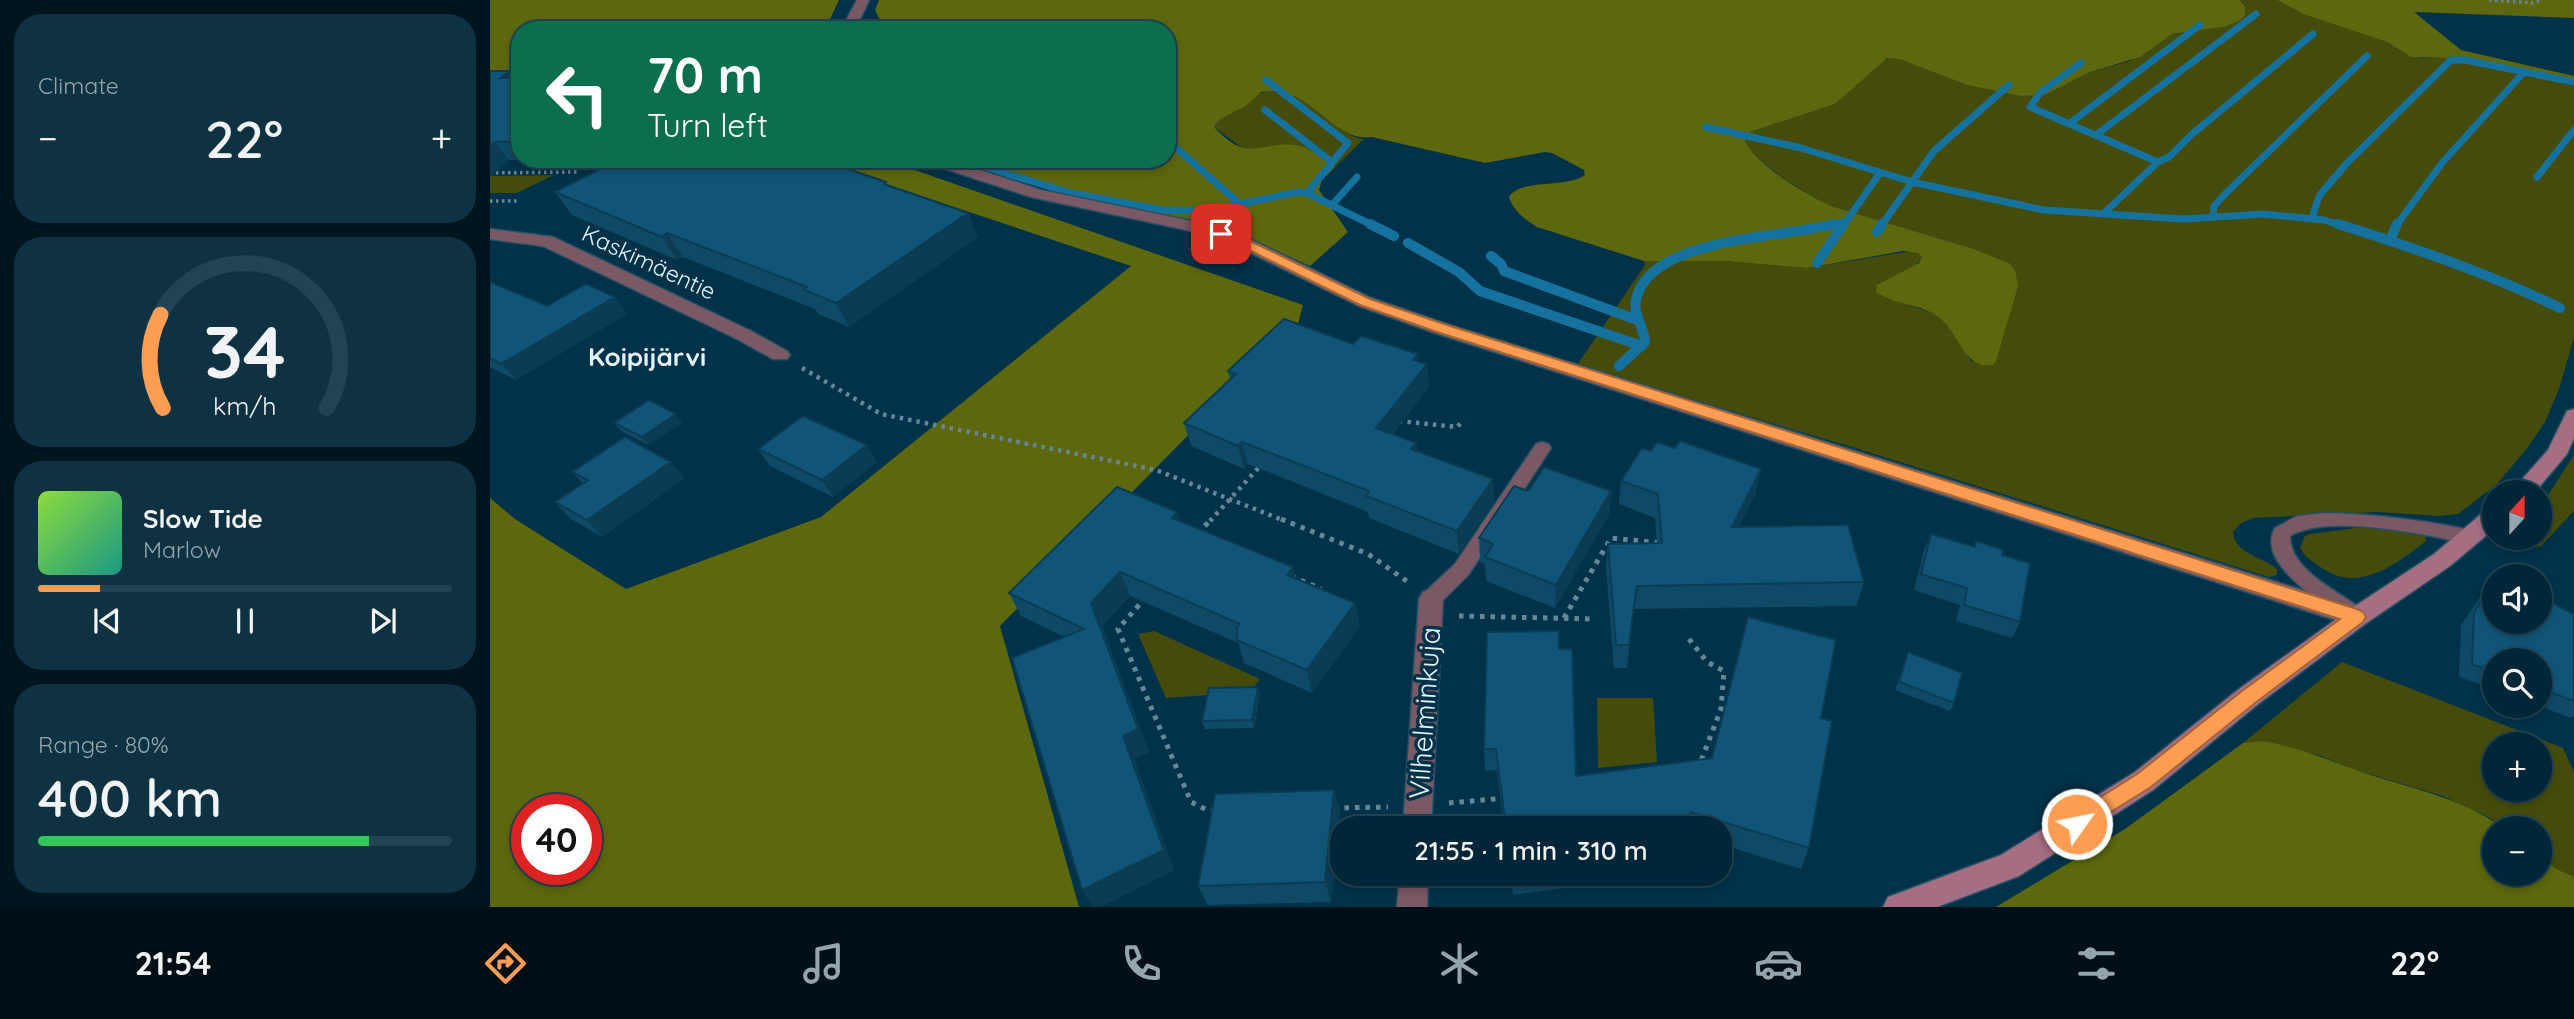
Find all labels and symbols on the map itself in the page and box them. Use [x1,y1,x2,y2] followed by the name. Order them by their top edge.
[1191,204,1251,264] pin
[577,218,721,306] street label: Kaskimäentie
[588,340,706,373] district label: Koipijärvi
[2482,480,2552,550] north arrow
[1401,626,1447,800] street label: Vilhelminkuja
[2040,787,2114,861] position arrow
[511,794,602,885] speed limit sign: 40

